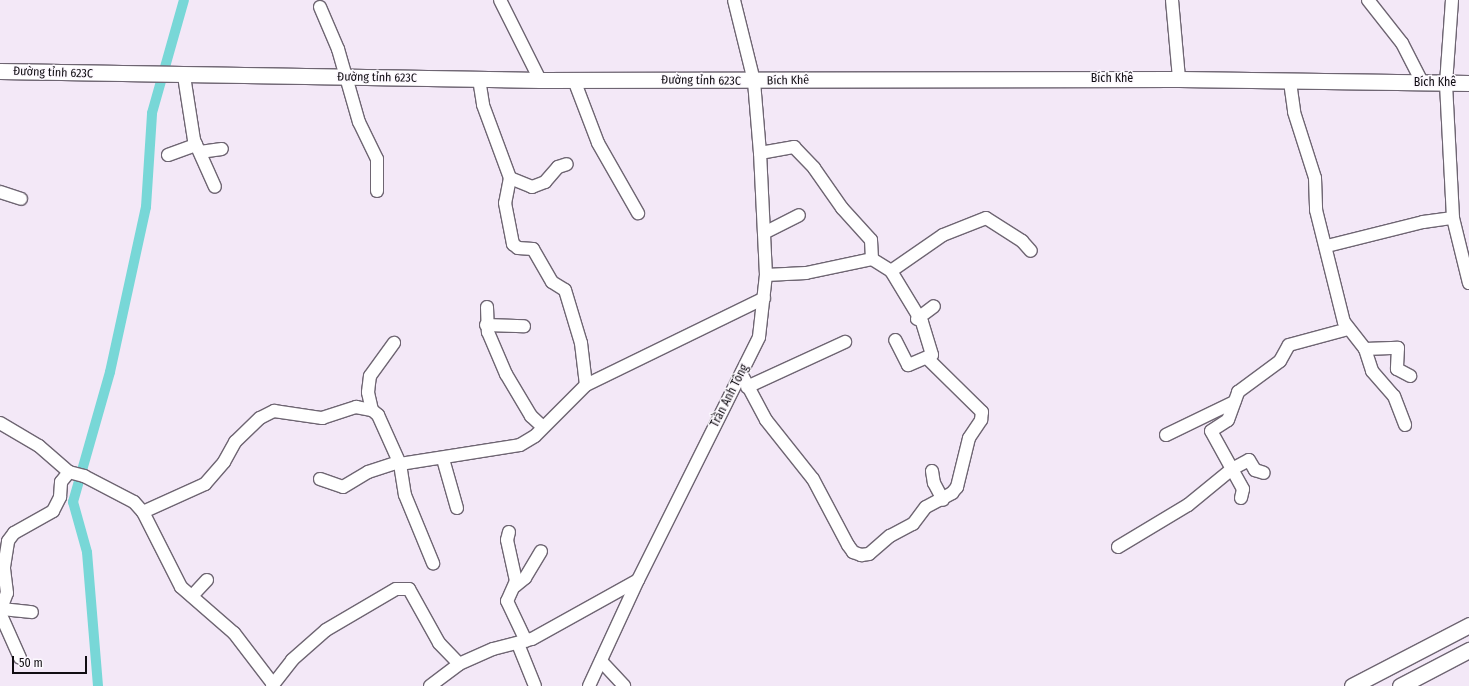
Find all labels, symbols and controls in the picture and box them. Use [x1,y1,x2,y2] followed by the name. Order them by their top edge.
[13,64,93,82] street label: Đường tỉnh 623C
[337,70,417,86] street label: Đường tỉnh 623C
[1091,72,1133,86] street label: Bích Khê
[661,73,741,89] street label: Đường tỉnh 623C
[767,73,809,89] street label: Bích Khê
[1414,76,1456,90] street label: Bích Khê
[708,362,752,430] street label: Trần Anh Tông
[14,648,89,674] scale bar
[19,656,43,670] text: 50 m

